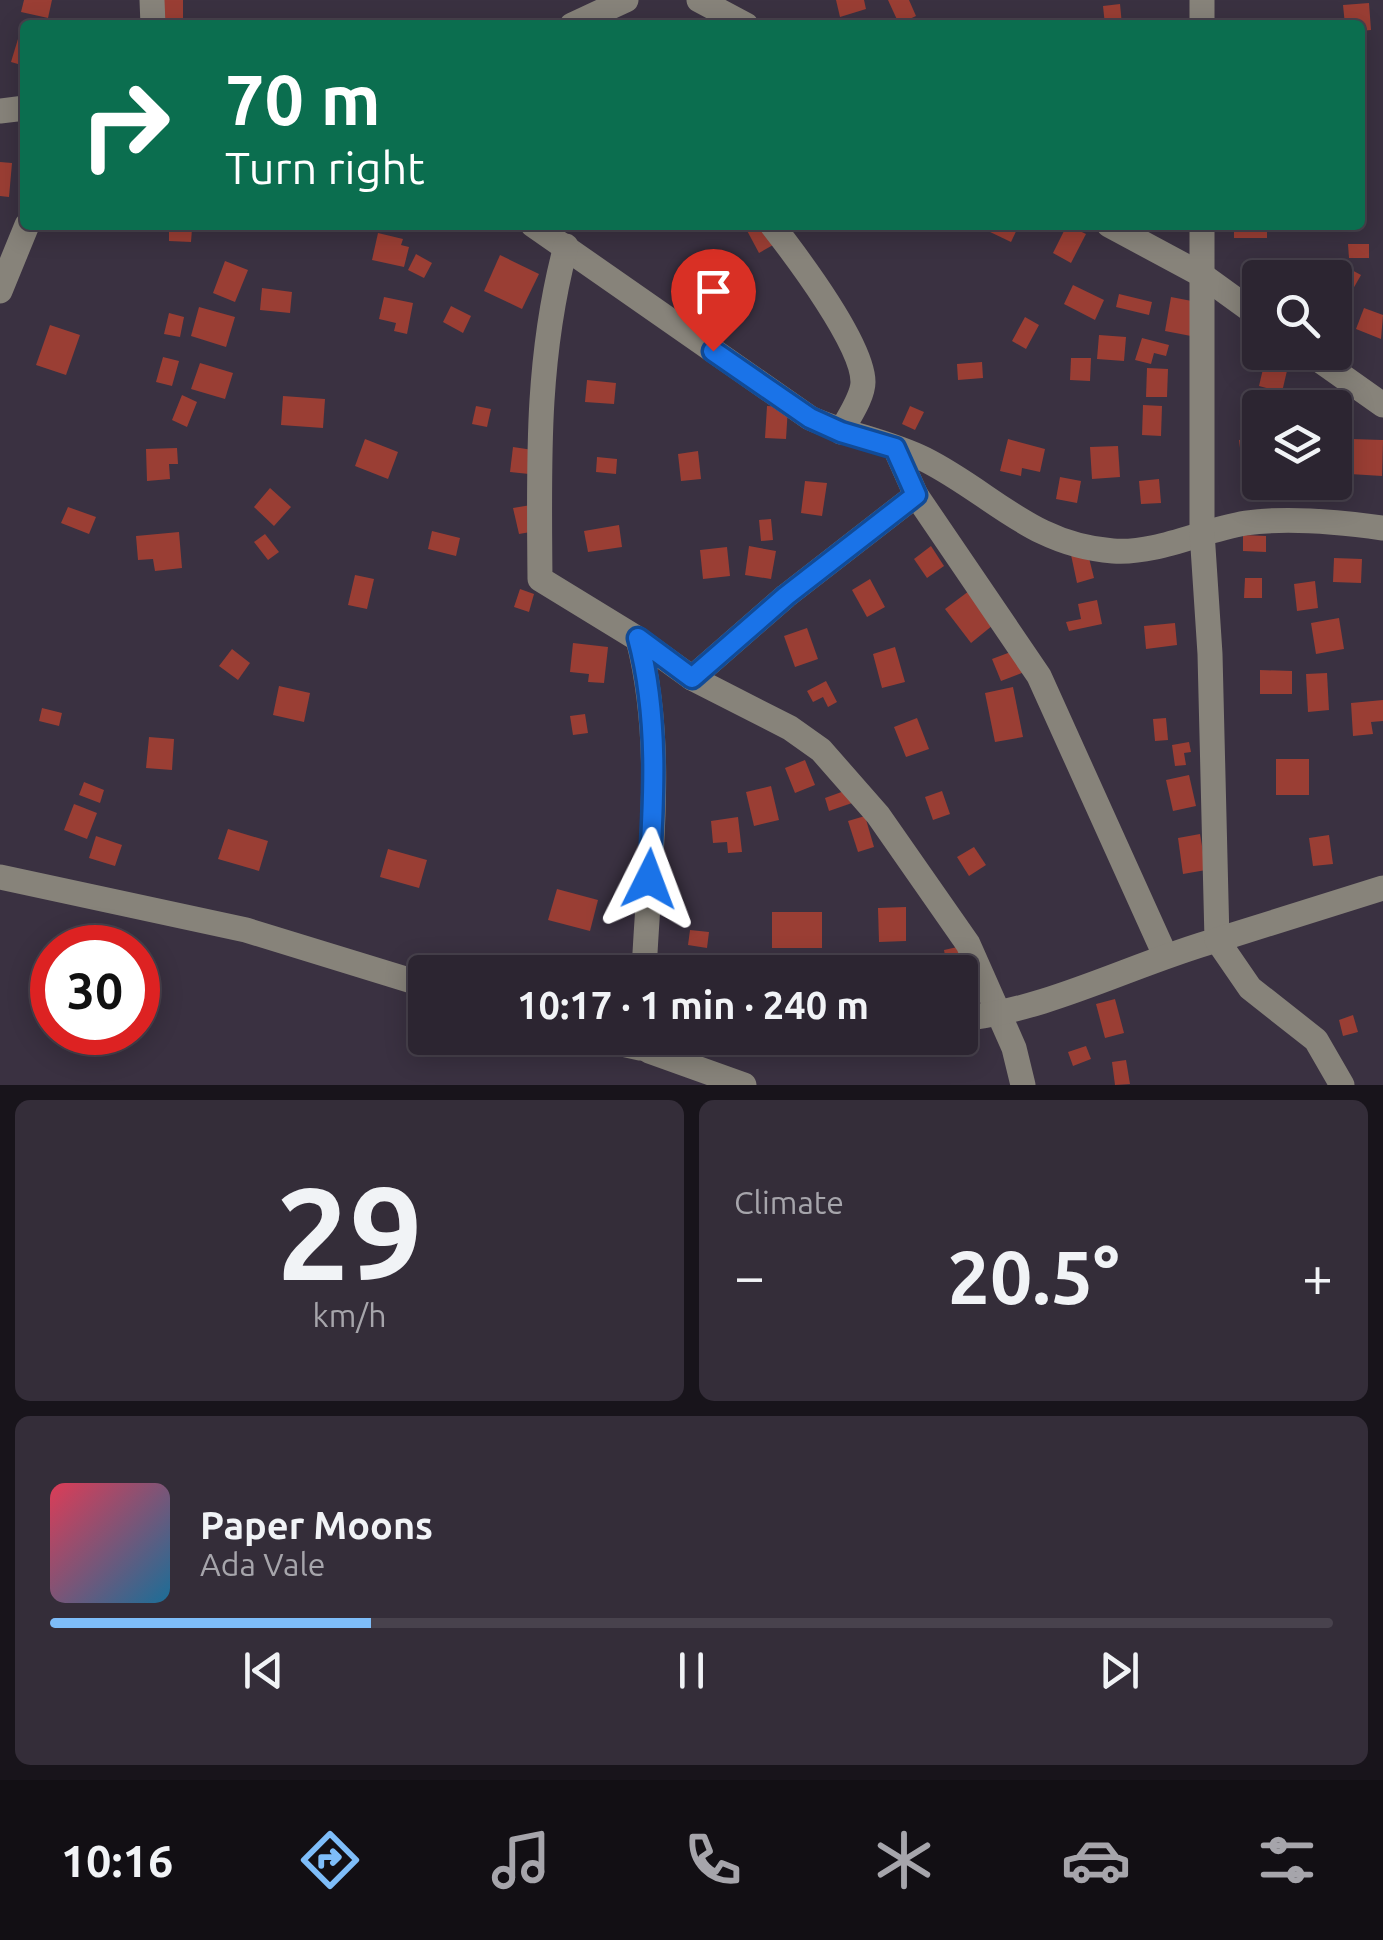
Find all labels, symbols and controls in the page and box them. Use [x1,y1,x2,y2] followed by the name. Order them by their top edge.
[60,60,190,190] icon: right
[225,60,381,138] text: 70 m
[225,142,425,193] text: Turn right
[671,249,756,352] pin
[1242,260,1352,500] map controls
[1242,260,1352,370] button: search
[686,264,741,319] icon: arrive
[1242,390,1352,500] button: layers
[597,827,701,931] position arrow
[30,925,160,1055] speed limit sign: 30
[517,984,869,1026] text: 10:17 · 1 min · 240 m
[276,1159,423,1305] text: 29
[734,1184,844,1220] text: Climate
[948,1234,1119,1318] text: 20.5°
[734,1245,765,1306] text: −
[1302,1245,1333,1306] text: +
[313,1297,386,1333] text: km/h
[200,1504,433,1546] text: Paper Moons
[200,1546,326,1582] text: Ada Vale
[236,1643,291,1698] icon: previous
[664,1643,719,1698] icon: pause
[1092,1643,1147,1698] icon: next
[295,1825,365,1895] icon: directions
[486,1825,556,1895] icon: music
[678,1825,748,1895] icon: phone
[869,1825,939,1895] icon: climate
[1061,1825,1131,1895] icon: car
[1252,1825,1322,1895] icon: filters
[61,1835,173,1886] text: 10:16

